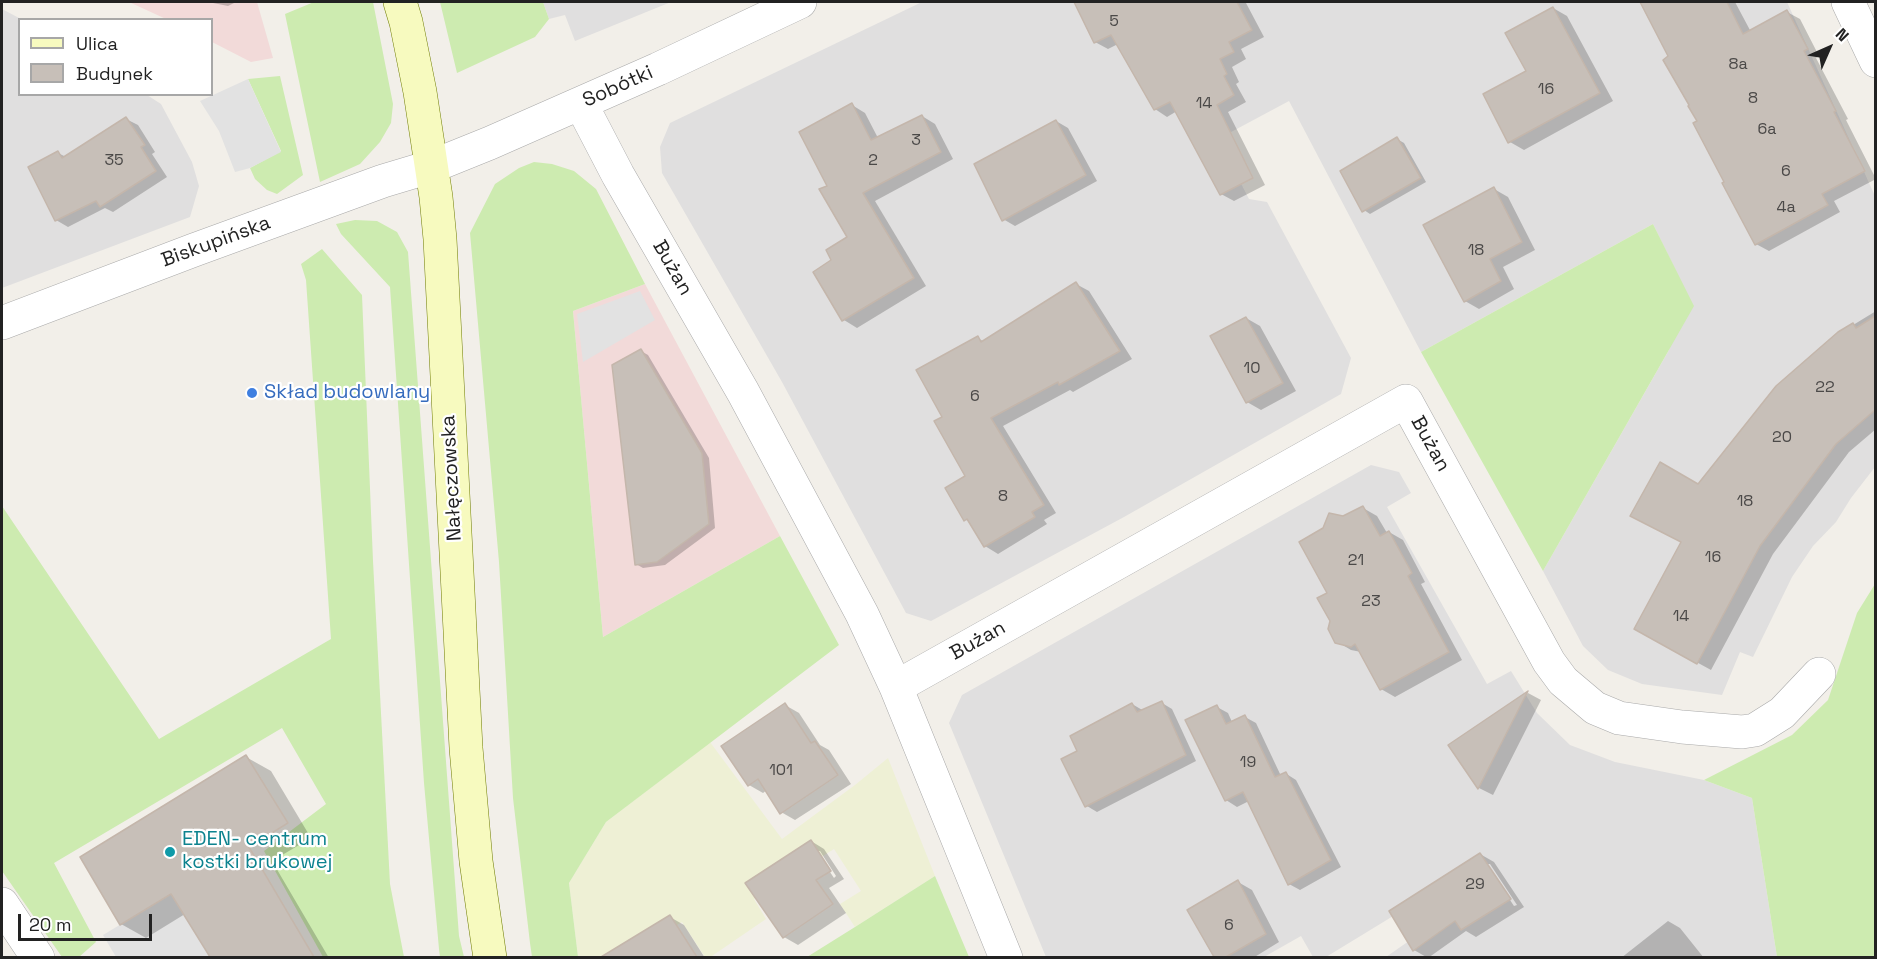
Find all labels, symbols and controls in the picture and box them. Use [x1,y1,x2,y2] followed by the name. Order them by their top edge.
[1109,12,1119,32] house number: 5
[18,18,213,96] legend
[1799,18,1859,78] north arrow
[1831,24,1853,46] text: N
[76,32,118,55] text: Ulica
[1728,55,1748,75] house number: 8a
[579,61,657,113] street label: Sobótki
[76,62,153,85] text: Budynek
[1538,80,1554,100] house number: 16
[1748,89,1758,109] house number: 8
[1196,94,1212,114] house number: 14
[1758,120,1776,140] house number: 6a
[911,131,921,151] house number: 3
[104,151,124,171] house number: 35
[868,151,878,171] house number: 2
[1781,162,1791,182] house number: 6
[1776,198,1796,218] house number: 4a
[158,211,274,273] street label: Biskupińska
[647,236,697,300] street label: Bużan
[1468,241,1484,261] house number: 18
[1244,359,1260,379] house number: 10
[1815,378,1835,398] house number: 22
[264,381,430,405] place label: Skład budowlany
[245,386,259,400] marker: Skład budowlany
[970,387,980,407] house number: 6
[1405,412,1455,476] street label: Bużan
[437,414,467,542] street label: Nałęczowska
[1772,428,1792,448] house number: 20
[998,487,1008,507] house number: 8
[1737,492,1753,512] house number: 18
[1705,548,1721,568] house number: 16
[1348,551,1364,571] house number: 21
[1361,592,1381,612] house number: 23
[1673,607,1689,627] house number: 14
[946,616,1010,666] street label: Bużan
[1240,753,1256,773] house number: 19
[769,761,793,781] house number: 101
[182,828,333,875] place label: EDEN- centrum kostki brukowej
[163,845,177,859] marker: EDEN- centrum kostki brukowej
[1465,875,1485,895] house number: 29
[21,902,154,940] scale bar
[29,913,72,936] text: 20 m
[1224,916,1234,936] house number: 6

